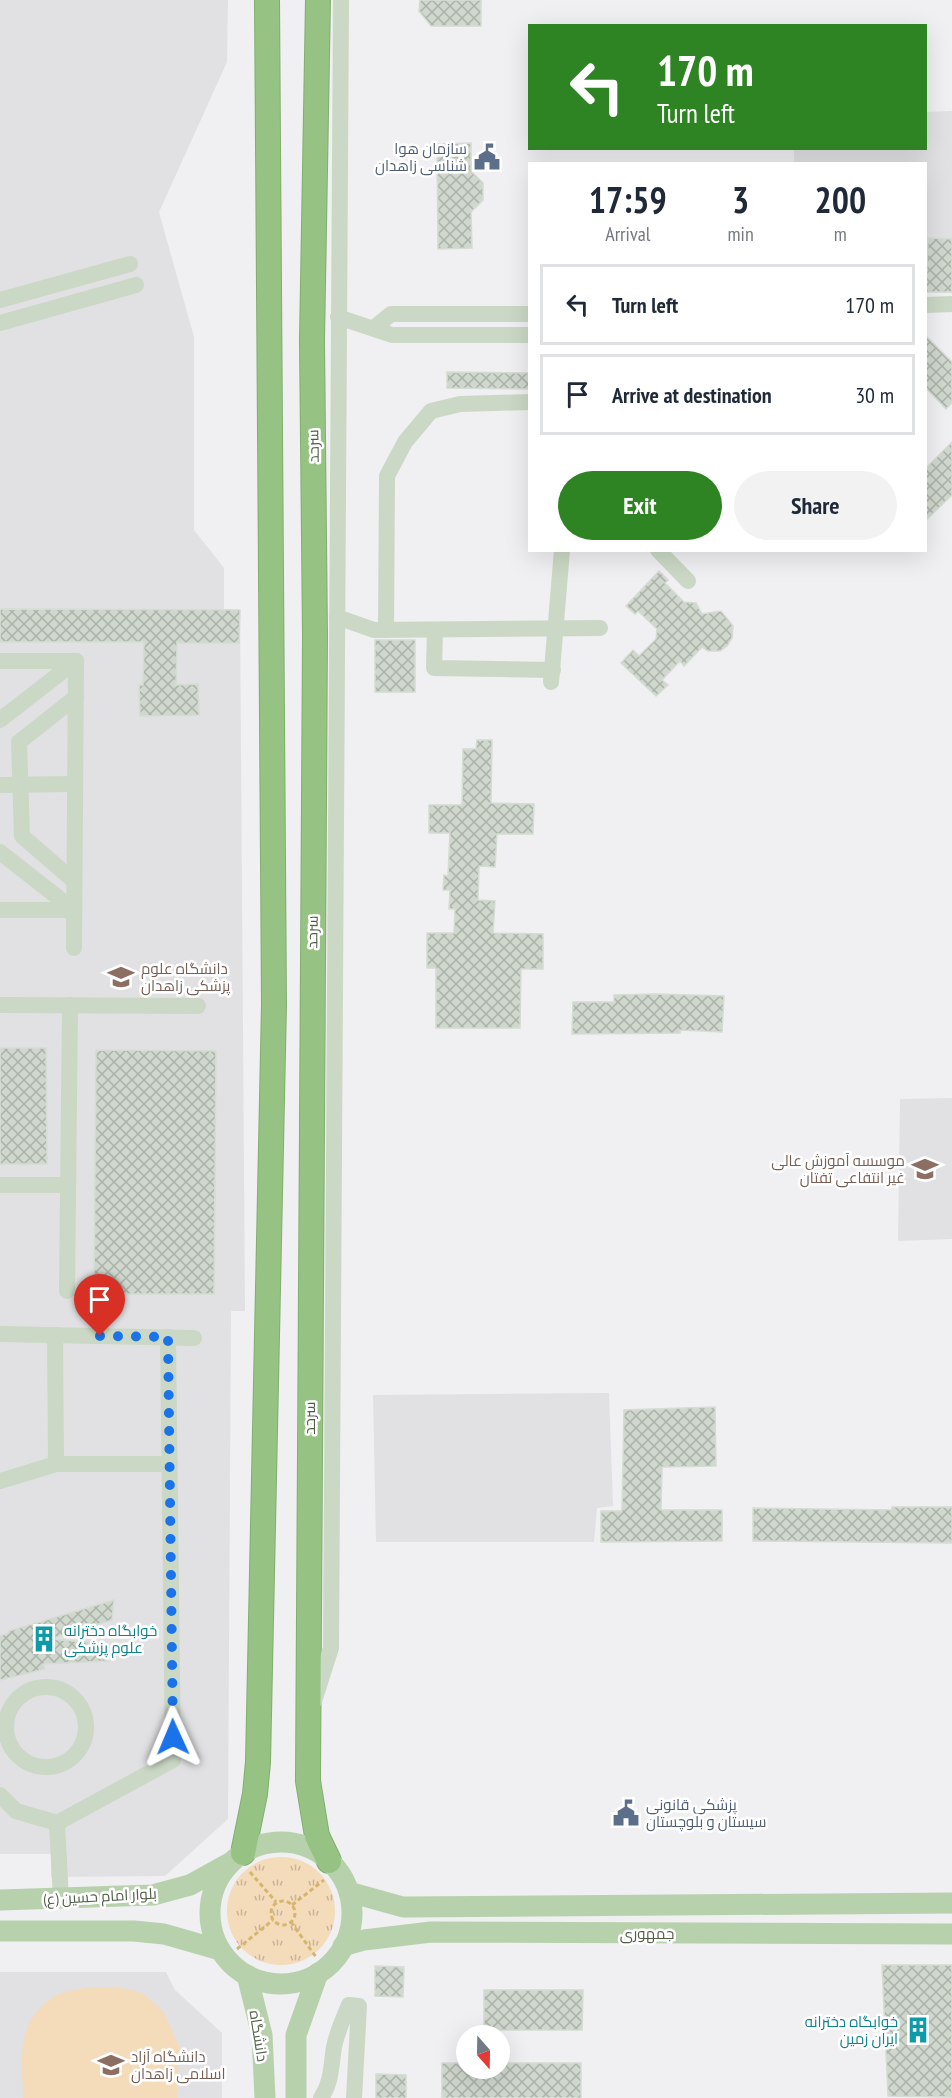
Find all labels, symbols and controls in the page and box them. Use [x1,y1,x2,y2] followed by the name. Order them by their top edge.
[657,43,754,98] text: 170 m
[558,48,636,126] icon: left
[657,96,735,130] text: Turn left
[375,139,467,176] place label: سازمان هوا شناسی زاهدان
[472,142,502,172] public building icon: سازمان هوا شناسی زاهدان
[589,176,667,223] text: 17:59
[732,176,749,223] text: 3
[815,176,866,223] text: 200
[605,221,650,247] text: Arrival
[728,221,754,247] text: min
[834,221,847,247] text: m
[561,288,594,321] icon: left
[612,291,678,319] text: Turn left
[845,291,894,319] text: 170 m
[561,378,594,411] icon: arrive
[612,381,772,409] text: Arrive at destination
[855,381,894,409] text: 30 m
[303,429,323,463] street label: سرحد
[558,471,722,540] button: Exit
[734,471,897,540] button: Share
[302,915,322,949] street label: سرحد
[141,959,230,996] place label: دانشگاه علوم پزشکی زاهدان
[106,962,136,992] school or university icon: دانشگاه علوم پزشکی زاهدان
[771,1151,905,1188] place label: موسسه آموزش عالی غیر انتفاعی تفتان
[910,1154,940,1184] school or university icon: موسسه آموزش عالی غیر انتفاعی تفتان
[74,1274,125,1336] pin
[83,1283,116,1316] icon: arrive
[300,1401,319,1435] street label: سرحد
[64,1621,157,1658] place label: خوابگاه دخترانه علوم پزشکی
[29,1624,59,1654] building icon: خوابگاه دخترانه علوم پزشکی
[141,1705,205,1769] position arrow
[646,1795,766,1832] place label: پزشکی قانونی سیستان و بلوچستان
[611,1798,641,1828] public building icon: پزشکی قانونی سیستان و بلوچستان
[43,1884,157,1910] street label: بلوار امام حسین (ع)
[620,1924,674,1944] street label: جمهوری
[246,2009,272,2063] street label: دانشگاه
[805,2012,898,2049] place label: خوابگاه دخترانه ایران زمین
[903,2015,933,2045] building icon: خوابگاه دخترانه ایران زمین
[456,2025,510,2079] north arrow
[456,2025,510,2079] map controls
[131,2047,226,2084] place label: دانشگاه آزاد اسلامی زاهدان
[96,2050,126,2080] school or university icon: دانشگاه آزاد اسلامی زاهدان

